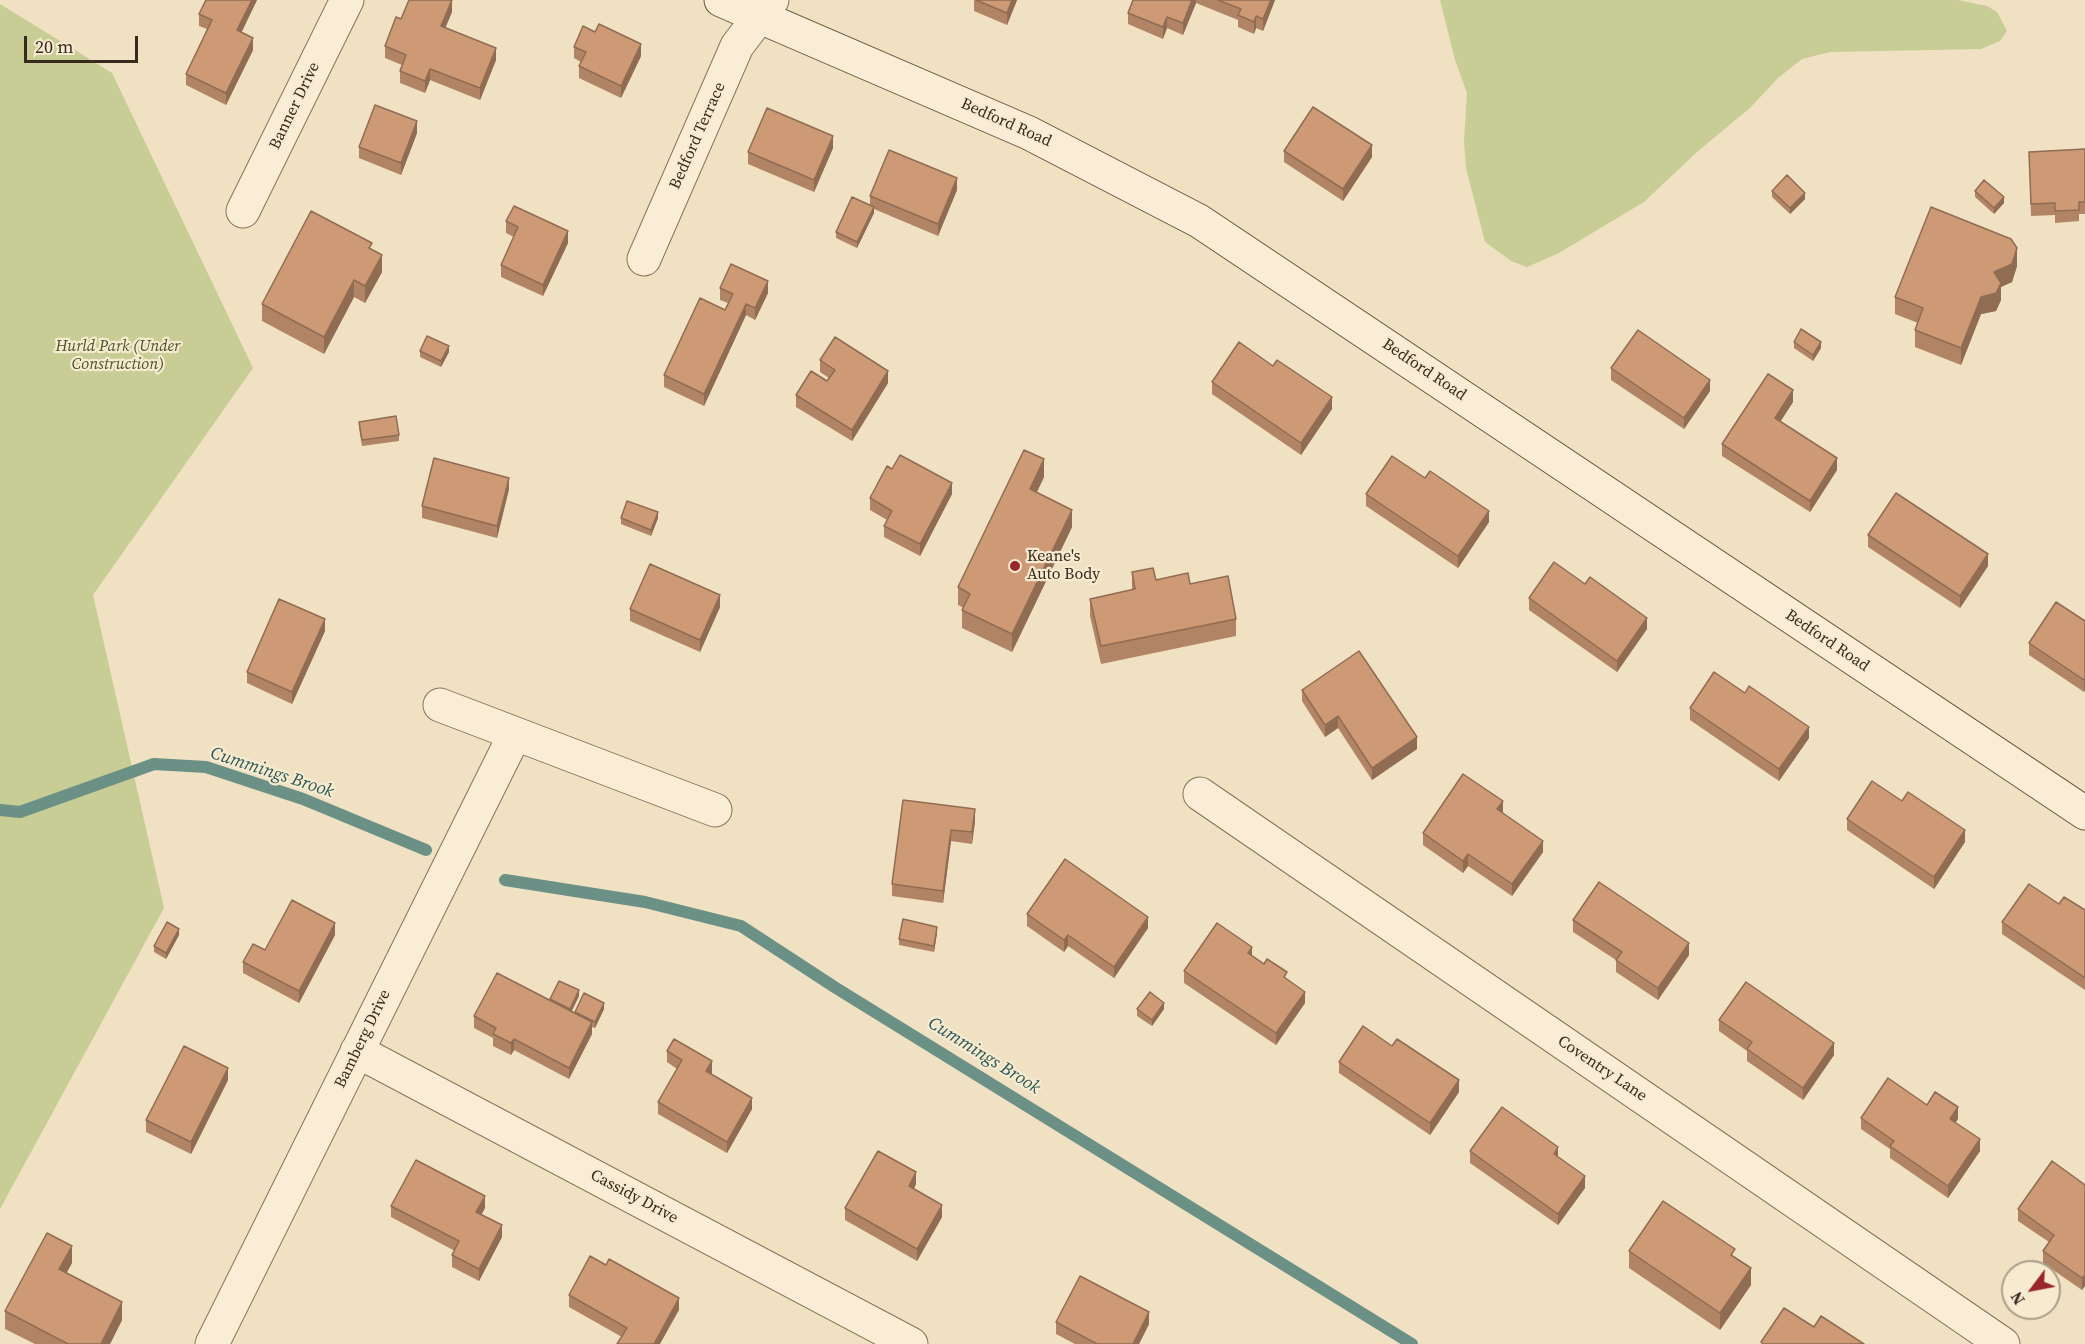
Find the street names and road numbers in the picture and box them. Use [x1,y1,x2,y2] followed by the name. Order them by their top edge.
[266,59,324,153] street label: Banner Drive
[666,80,730,192] street label: Bedford Terrace
[958,94,1054,152] street label: Bedford Road
[1378,335,1470,405] street label: Bedford Road
[1781,606,1873,676] street label: Bedford Road
[331,987,395,1091] street label: Bamberg Drive
[1554,1032,1650,1106] street label: Coventry Lane
[587,1166,681,1228] street label: Cassidy Drive

